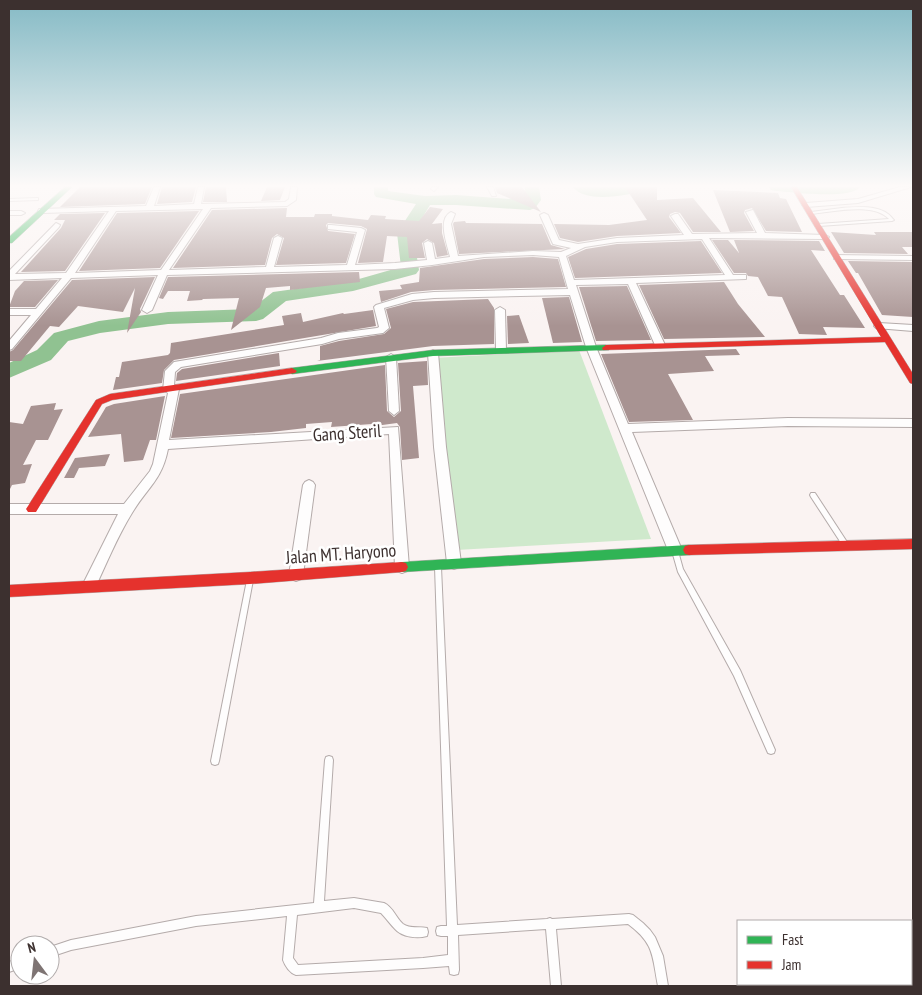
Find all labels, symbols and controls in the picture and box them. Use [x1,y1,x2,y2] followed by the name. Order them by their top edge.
[312,419,383,446] street label: Gang Steril
[284,538,397,569] street label: Jalan MT. Haryono
[737,920,912,985] legend
[782,930,803,949] text: Fast
[10,935,60,985] north arrow
[26,938,38,957] text: N
[781,955,801,974] text: Jam

